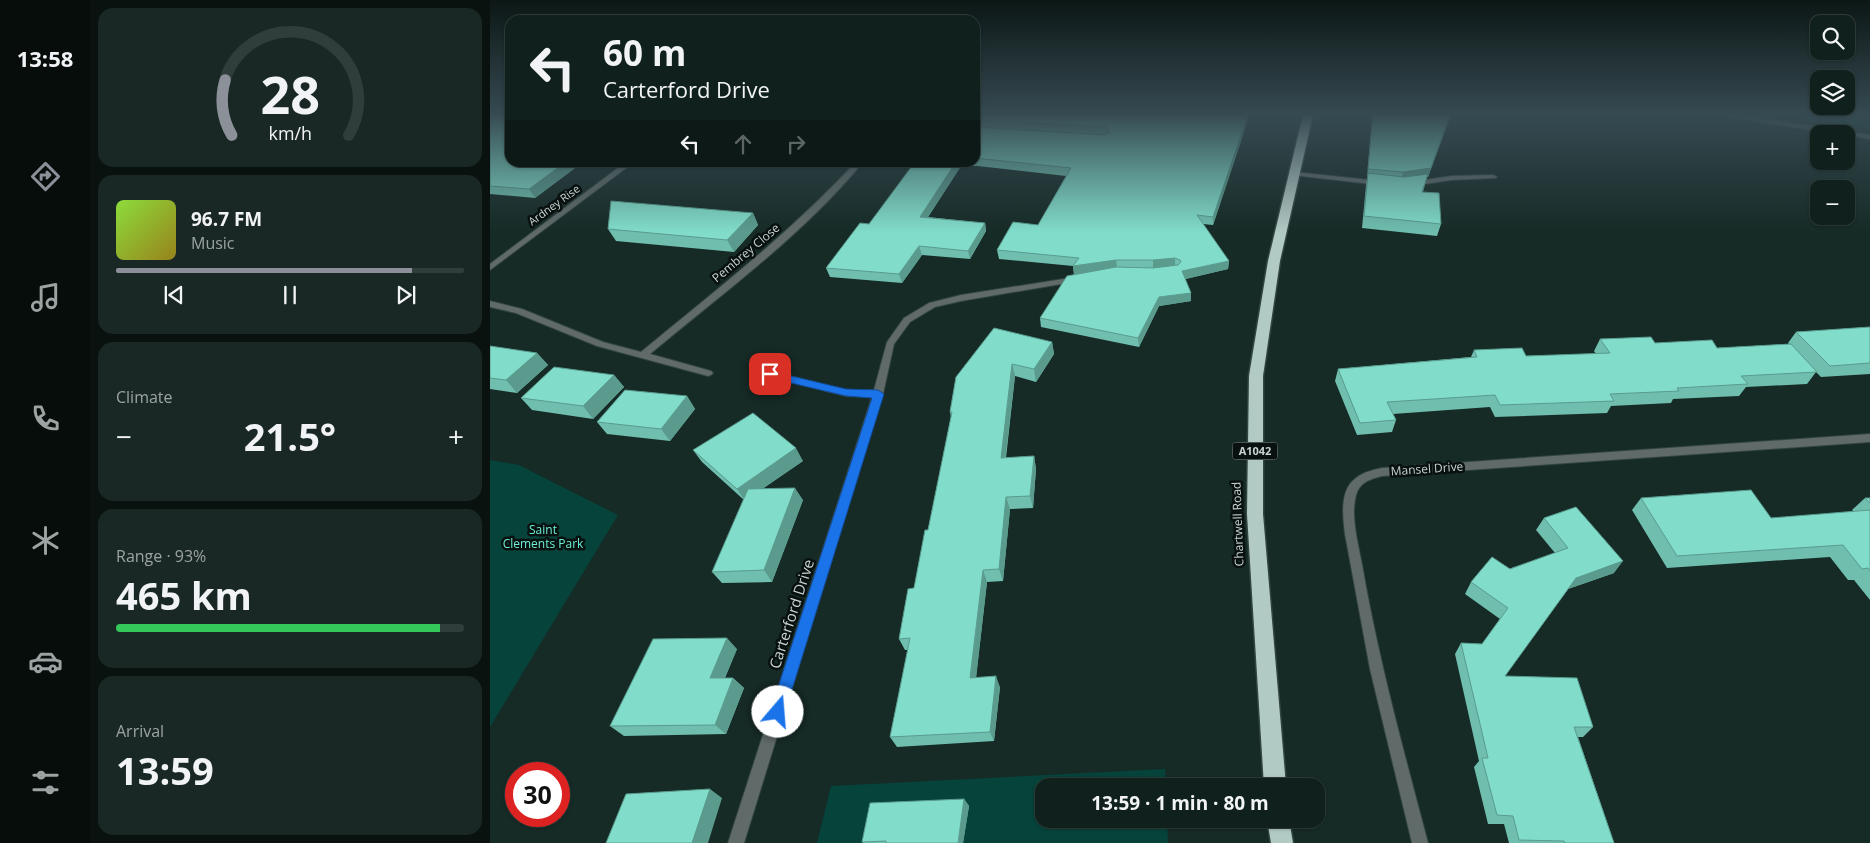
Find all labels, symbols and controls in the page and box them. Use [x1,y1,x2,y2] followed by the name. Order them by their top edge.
[1810,15,1855,225] map controls
[1810,15,1855,60] button: search
[603,29,686,76] text: 60 m
[520,35,585,100] icon: left
[17,43,73,73] text: 13:58
[260,58,320,129] text: 28
[1810,70,1855,115] button: layers
[603,74,770,104] text: Carterford Drive
[268,121,312,145] text: km/h
[1810,125,1855,170] button: +
[676,130,704,158] icon: left
[729,130,757,158] icon: ahead
[782,130,810,158] icon: right
[28,159,63,194] icon: directions
[1810,180,1855,225] button: −
[525,181,583,228] street label: Ardney Rise
[191,206,262,232] text: 96.7 FM
[708,219,783,286] street label: Pembrey Close
[191,232,235,254] text: Music
[28,280,63,315] icon: music
[160,281,188,309] icon: previous
[276,281,304,309] icon: pause
[392,281,420,309] icon: next
[749,353,791,395] pin
[756,360,784,388] icon: arrive
[116,386,173,408] text: Climate
[28,401,63,436] icon: phone
[244,410,336,462] text: 21.5°
[116,417,132,455] text: −
[448,417,464,455] text: +
[1232,442,1278,460] road number: A1042
[1390,457,1464,480] street label: Mansel Drive
[1228,481,1247,567] street label: Chartwell Road
[503,521,584,552] park label: Saint Clements Park
[28,523,63,558] icon: climate
[116,545,206,567] text: Range · 93%
[764,556,818,671] street label: Carterford Drive
[116,569,252,621] text: 465 km
[28,644,63,679] icon: car
[751,685,803,737] position arrow
[116,720,164,742] text: Arrival
[116,744,214,796] text: 13:59
[505,762,570,827] speed limit sign: 30
[28,765,63,800] icon: filters
[1091,790,1269,816] text: 13:59 · 1 min · 80 m

